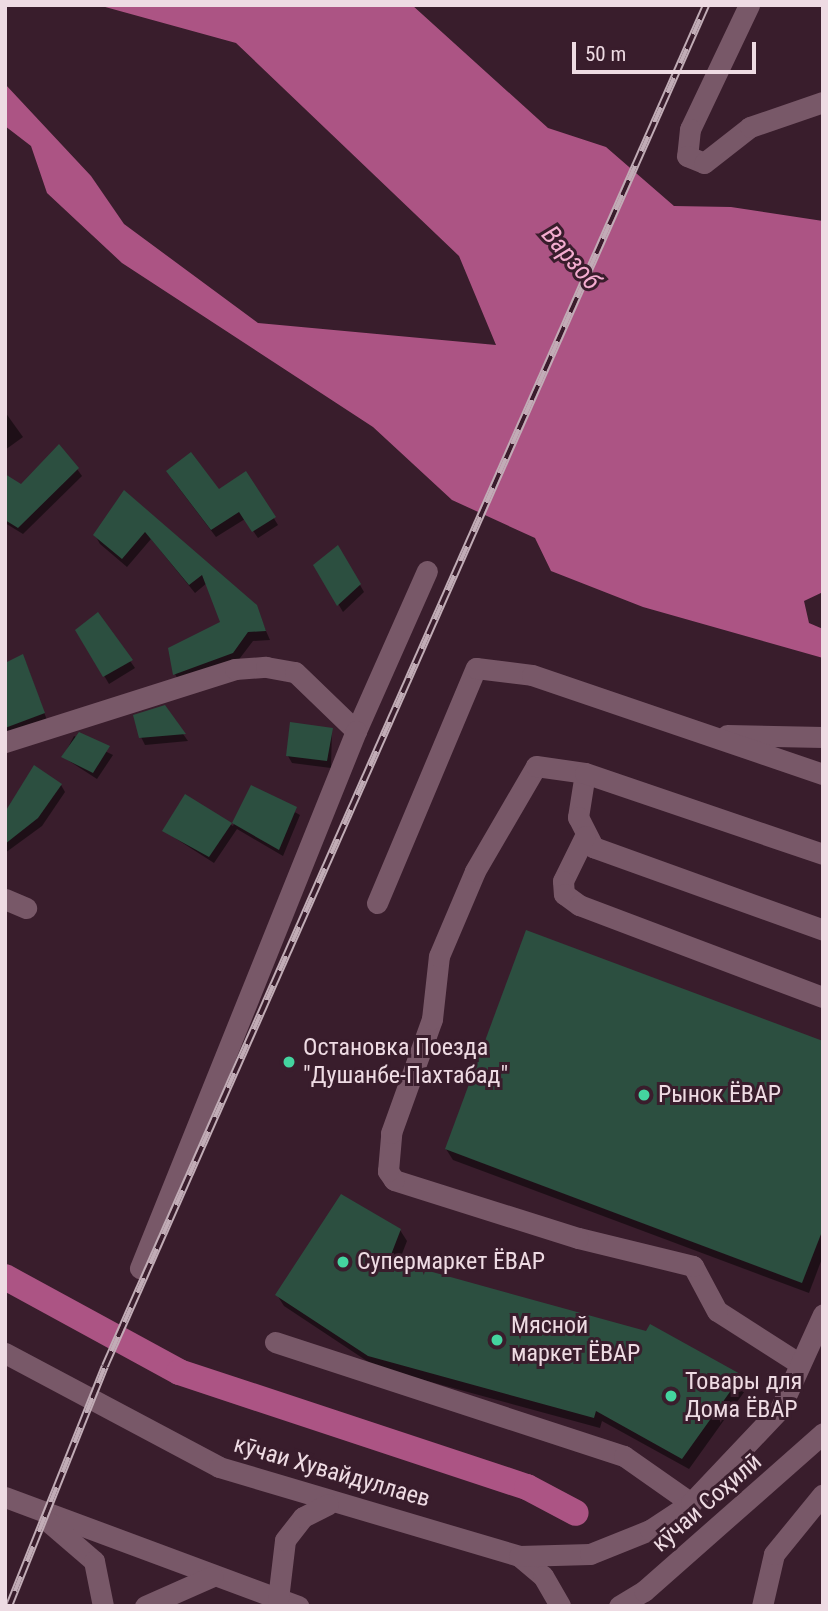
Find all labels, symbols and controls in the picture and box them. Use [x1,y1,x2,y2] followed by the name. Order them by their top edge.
[576,28,760,72] scale bar
[585,42,626,66] text: 50 m
[535,220,607,296] water label: Варзоб
[303,1034,508,1090] place label: Остановка Поезда "Душанбе-Пахтабад"
[281,1054,297,1070] marker: Остановка Поезда "Душанбе-Пахтабад"
[658,1081,781,1109] place label: Рынок ЁВАР
[636,1087,652,1103] marker: Рынок ЁВАР
[357,1248,545,1276] place label: Супермаркет ЁВАР
[335,1254,351,1270] marker: Супермаркет ЁВАР
[511,1312,640,1368] place label: Мясной маркет ЁВАР
[489,1332,505,1348] marker: Мясной маркет ЁВАР
[685,1368,802,1424] place label: Товары для Дома ЁВАР
[663,1388,679,1404] marker: Товары для Дома ЁВАР
[231,1430,433,1514] street label: кӯчаи Хувайдуллаев
[646,1448,768,1558] street label: кӯчаи Соҳилӣ

